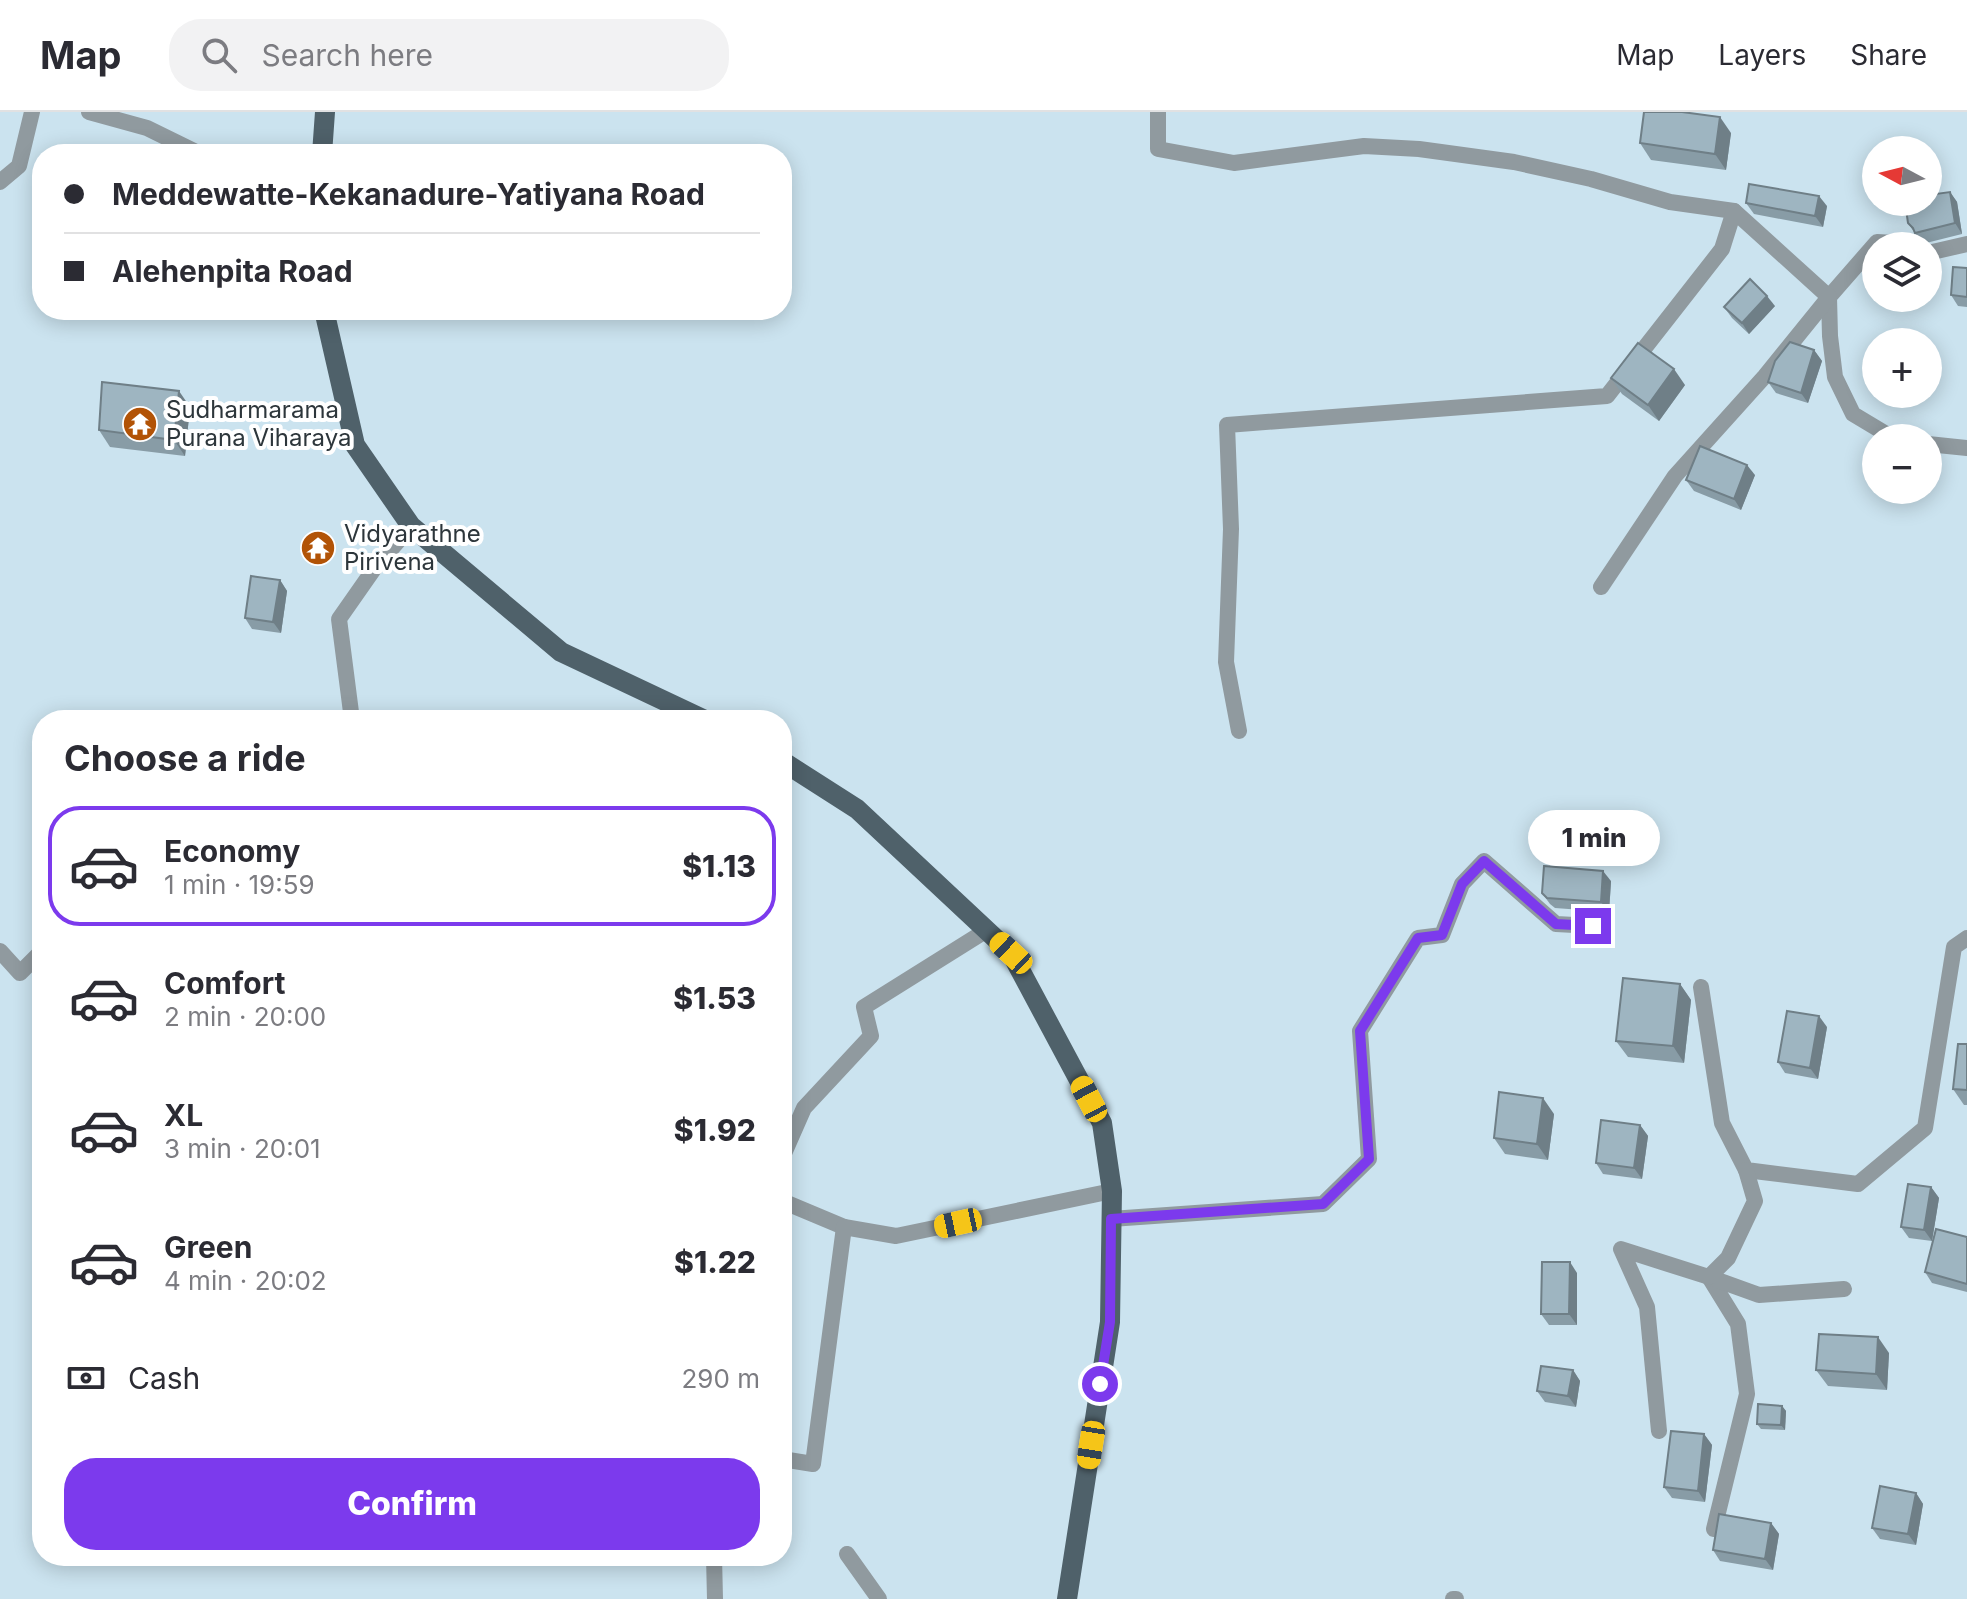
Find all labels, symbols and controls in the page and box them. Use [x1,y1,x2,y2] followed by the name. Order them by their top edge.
[169,19,729,91] search box
[40,32,121,78] text: Map
[197,33,241,77] icon: search
[261,37,433,73] text: Search here
[1616,38,1674,72] text: Map
[1718,38,1806,72] text: Layers
[1850,38,1927,72] text: Share
[1862,136,1942,216] north arrow
[1862,136,1942,504] map controls
[112,176,705,212] text: Meddewatte-Kekanadure-Yatiyana Road
[1862,232,1942,312] button: layers
[112,253,353,289] text: Alehenpita Road
[1862,328,1942,408] button: +
[166,395,351,452] place label: Sudharmarama Purana Viharaya
[121,405,159,443] temple icon: Sudharmarama Purana Viharaya
[1862,424,1942,504] button: −
[344,519,481,576] place label: Vidyarathne Pirivena
[299,529,337,567] temple icon: Vidyarathne Pirivena
[64,736,306,780] text: Choose a ride
[1527,810,1659,866] callout: 1 min
[1561,822,1627,853] text: 1 min
[68,830,140,902] icon: car
[164,833,300,869] text: Economy
[682,848,756,884] text: $1.13
[164,869,315,900] text: 1 min · 19:59
[1575,908,1611,944] route end
[985,928,1037,978] car
[68,962,140,1034] icon: car
[164,965,285,1001] text: Comfort
[673,980,756,1016] text: $1.53
[164,1001,326,1032] text: 2 min · 20:00
[1067,1072,1111,1126] car
[68,1094,140,1166] icon: car
[164,1097,203,1133] text: XL
[674,1112,756,1148] text: $1.92
[164,1133,321,1164] text: 3 min · 20:01
[932,1206,984,1240] car
[68,1226,140,1298] icon: car
[164,1229,252,1265] text: Green
[674,1244,756,1280] text: $1.22
[164,1265,327,1296] text: 4 min · 20:02
[64,1356,108,1400] icon: cash
[128,1360,200,1396] text: Cash
[682,1363,760,1394] text: 290 m
[1082,1366,1118,1402] route start
[1075,1419,1107,1471] car
[64,1458,760,1550] button: Confirm

